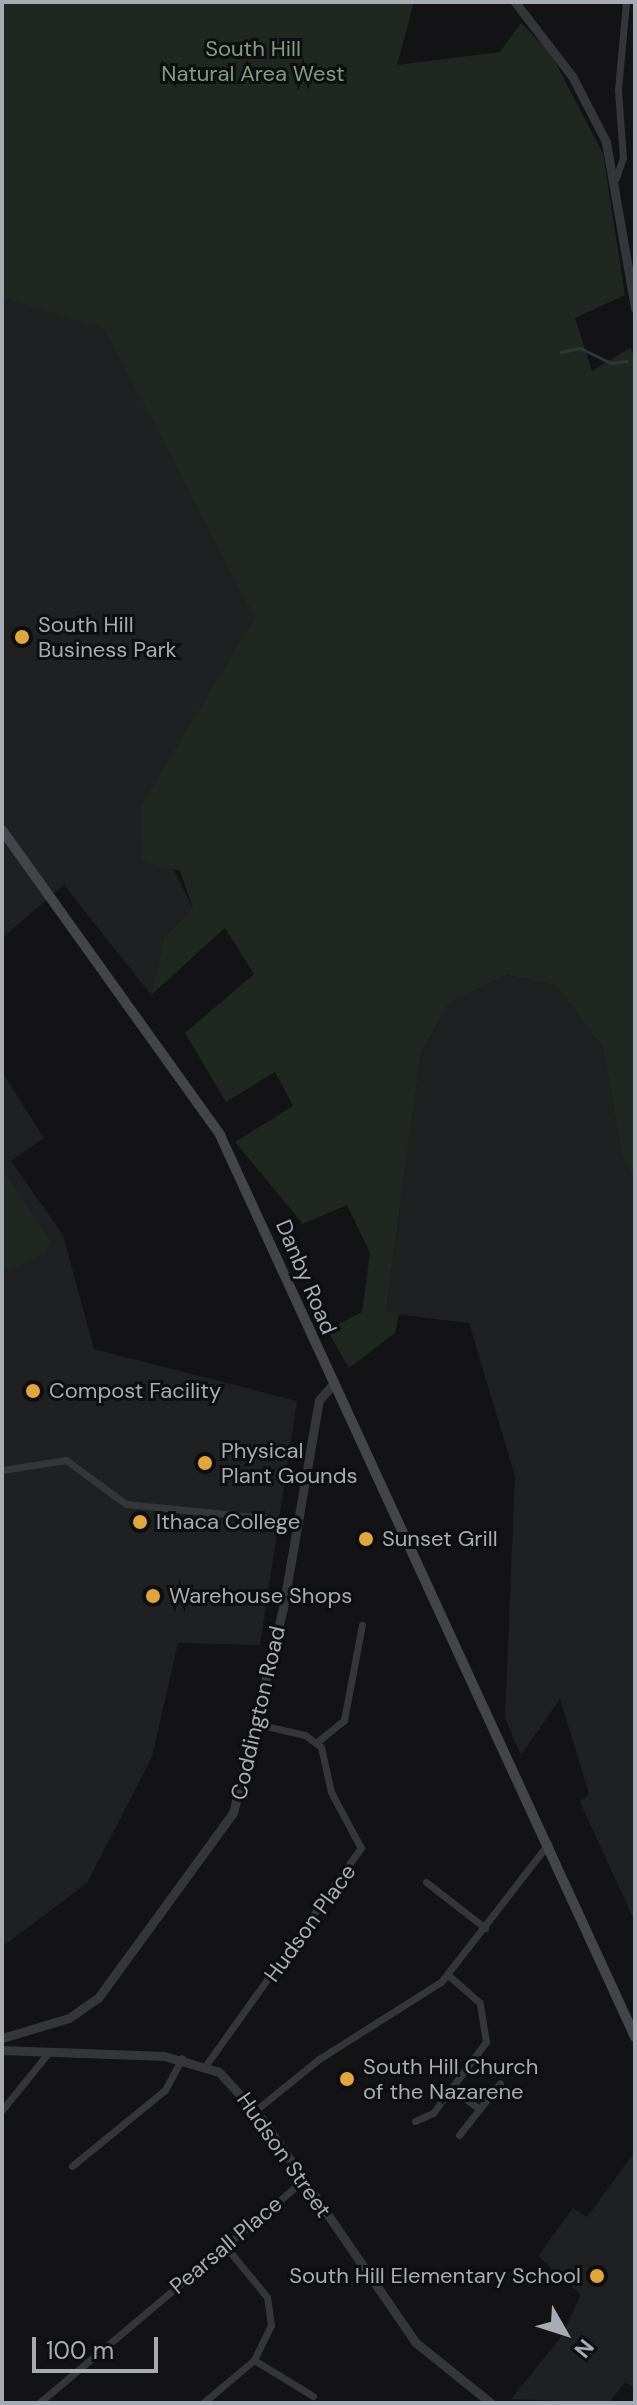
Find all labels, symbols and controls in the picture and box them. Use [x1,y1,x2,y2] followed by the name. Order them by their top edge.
[161,35,345,86] park label: South Hill Natural Area West
[38,611,177,662] place label: South Hill Business Park
[13,628,31,646] marker: South Hill Business Park
[270,1216,342,1338] street label: Danby Road
[49,1378,221,1404] place label: Compost Facility
[24,1382,42,1400] marker: Compost Facility
[221,1437,358,1488] place label: Physical Plant Gounds
[196,1454,214,1472] marker: Physical Plant Gounds
[156,1509,300,1535] place label: Ithaca College
[131,1513,149,1531] marker: Ithaca College
[382,1526,498,1552] place label: Sunset Grill
[357,1530,375,1548] marker: Sunset Grill
[169,1583,352,1609] place label: Warehouse Shops
[144,1587,162,1605] marker: Warehouse Shops
[225,1623,291,1803] street label: Coddington Road
[259,1859,361,1987] street label: Hudson Place
[363,2053,538,2104] place label: South Hill Church of the Nazarene
[338,2070,356,2088] marker: South Hill Church of the Nazarene
[231,2088,337,2222] street label: Hudson Street
[165,2190,287,2300] street label: Pearsall Place
[289,2263,581,2289] place label: South Hill Elementary School
[588,2267,606,2285] marker: South Hill Elementary School
[525,2293,605,2373] north arrow
[36,2321,162,2371] scale bar
[568,2333,600,2364] text: N
[46,2335,114,2366] text: 100 m

